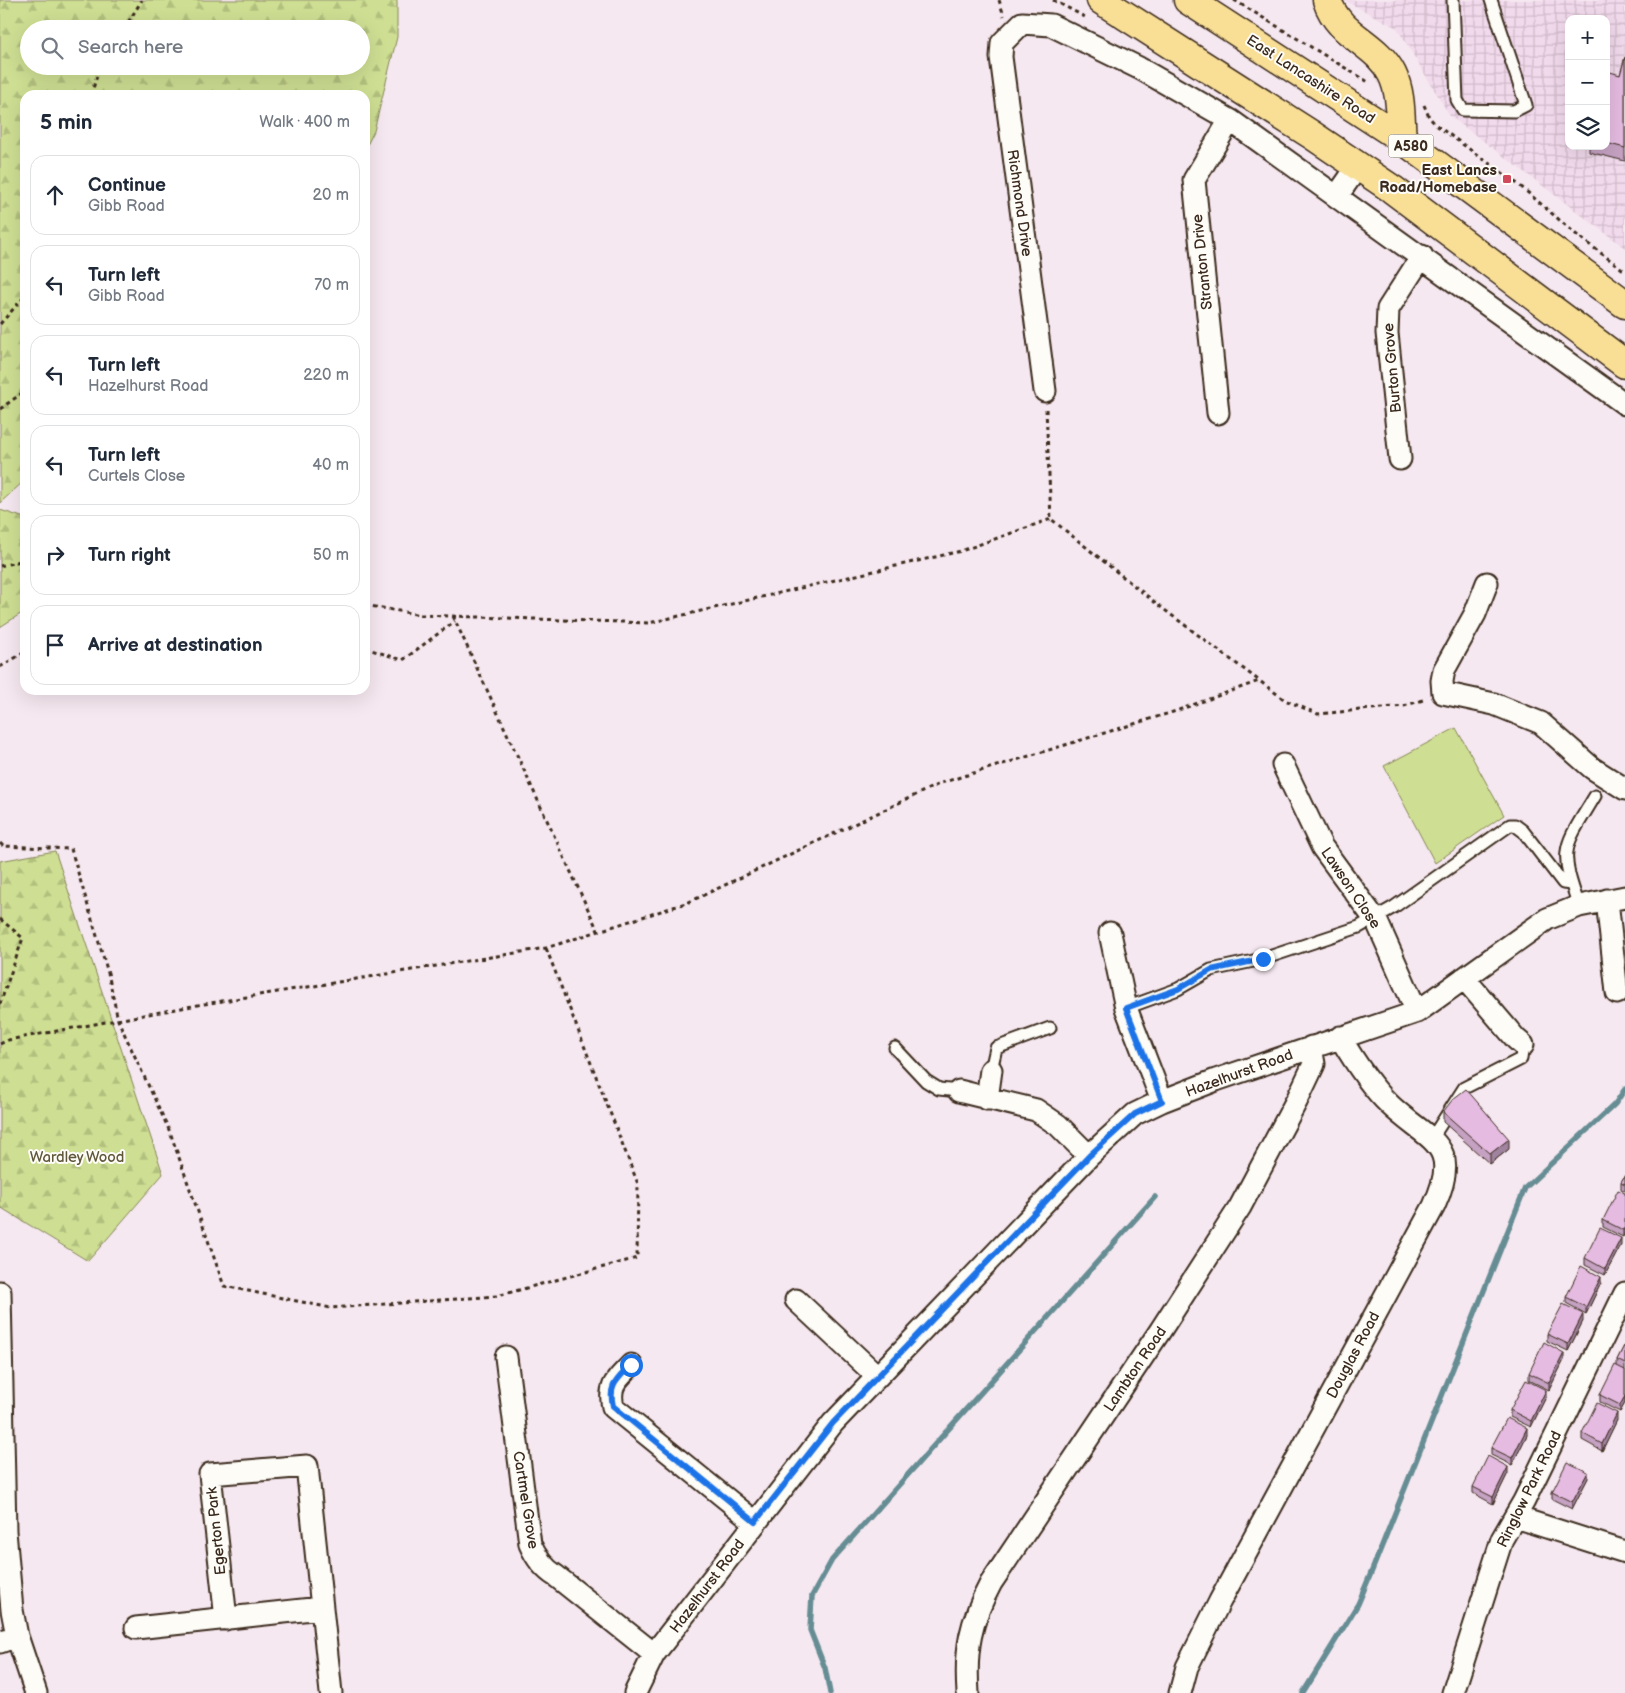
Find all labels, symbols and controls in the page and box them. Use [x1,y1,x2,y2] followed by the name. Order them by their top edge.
[1565,15,1610,150] map controls
[1565,15,1610,60] button: +
[20,20,370,75] search box
[1243,31,1379,128] street label: East Lancashire Road
[38,34,66,62] icon: search
[78,36,183,59] text: Search here
[1565,60,1610,105] button: −
[1565,105,1610,150] button: layers
[40,110,93,135] text: 5 min
[259,113,350,132] text: Walk · 400 m
[1388,134,1434,158] road number: A580
[1003,148,1036,258] street label: Richmond Drive
[1379,161,1497,197] place label: East Lancs Road/Homebase
[1501,173,1513,185] marker: East Lancs Road/Homebase
[88,174,166,197] text: Continue
[41,181,69,209] icon: ahead
[313,186,349,205] text: 20 m
[88,197,165,216] text: Gibb Road
[1188,213,1217,311] street label: Stranton Drive
[88,264,160,287] text: Turn left
[41,271,69,299] icon: left
[314,276,349,295] text: 70 m
[88,287,165,306] text: Gibb Road
[1379,322,1406,414] street label: Burton Grove
[88,354,160,377] text: Turn left
[41,361,69,389] icon: left
[303,366,349,385] text: 220 m
[88,377,209,396] text: Hazelhurst Road
[88,444,160,467] text: Turn left
[41,451,69,479] icon: left
[312,456,349,475] text: 40 m
[88,467,185,486] text: Curtels Close
[41,541,69,569] icon: right
[88,544,171,567] text: Turn right
[313,546,349,565] text: 50 m
[41,631,69,659] icon: arrive
[88,634,263,657] text: Arrive at destination
[1316,844,1385,933] street label: Lawson Close
[1252,948,1275,971] route end
[1183,1045,1296,1102] street label: Hazelhurst Road
[30,1148,124,1167] park label: Wardley Wood
[1323,1309,1384,1402] street label: Douglas Road
[1100,1323,1171,1416] street label: Lambton Road
[620,1354,643,1377] route start
[1493,1428,1566,1551] street label: Ringlow Park Road
[508,1450,543,1550] street label: Cartmel Grove
[202,1485,231,1576] street label: Egerton Park
[666,1535,749,1637] street label: Hazelhurst Road

